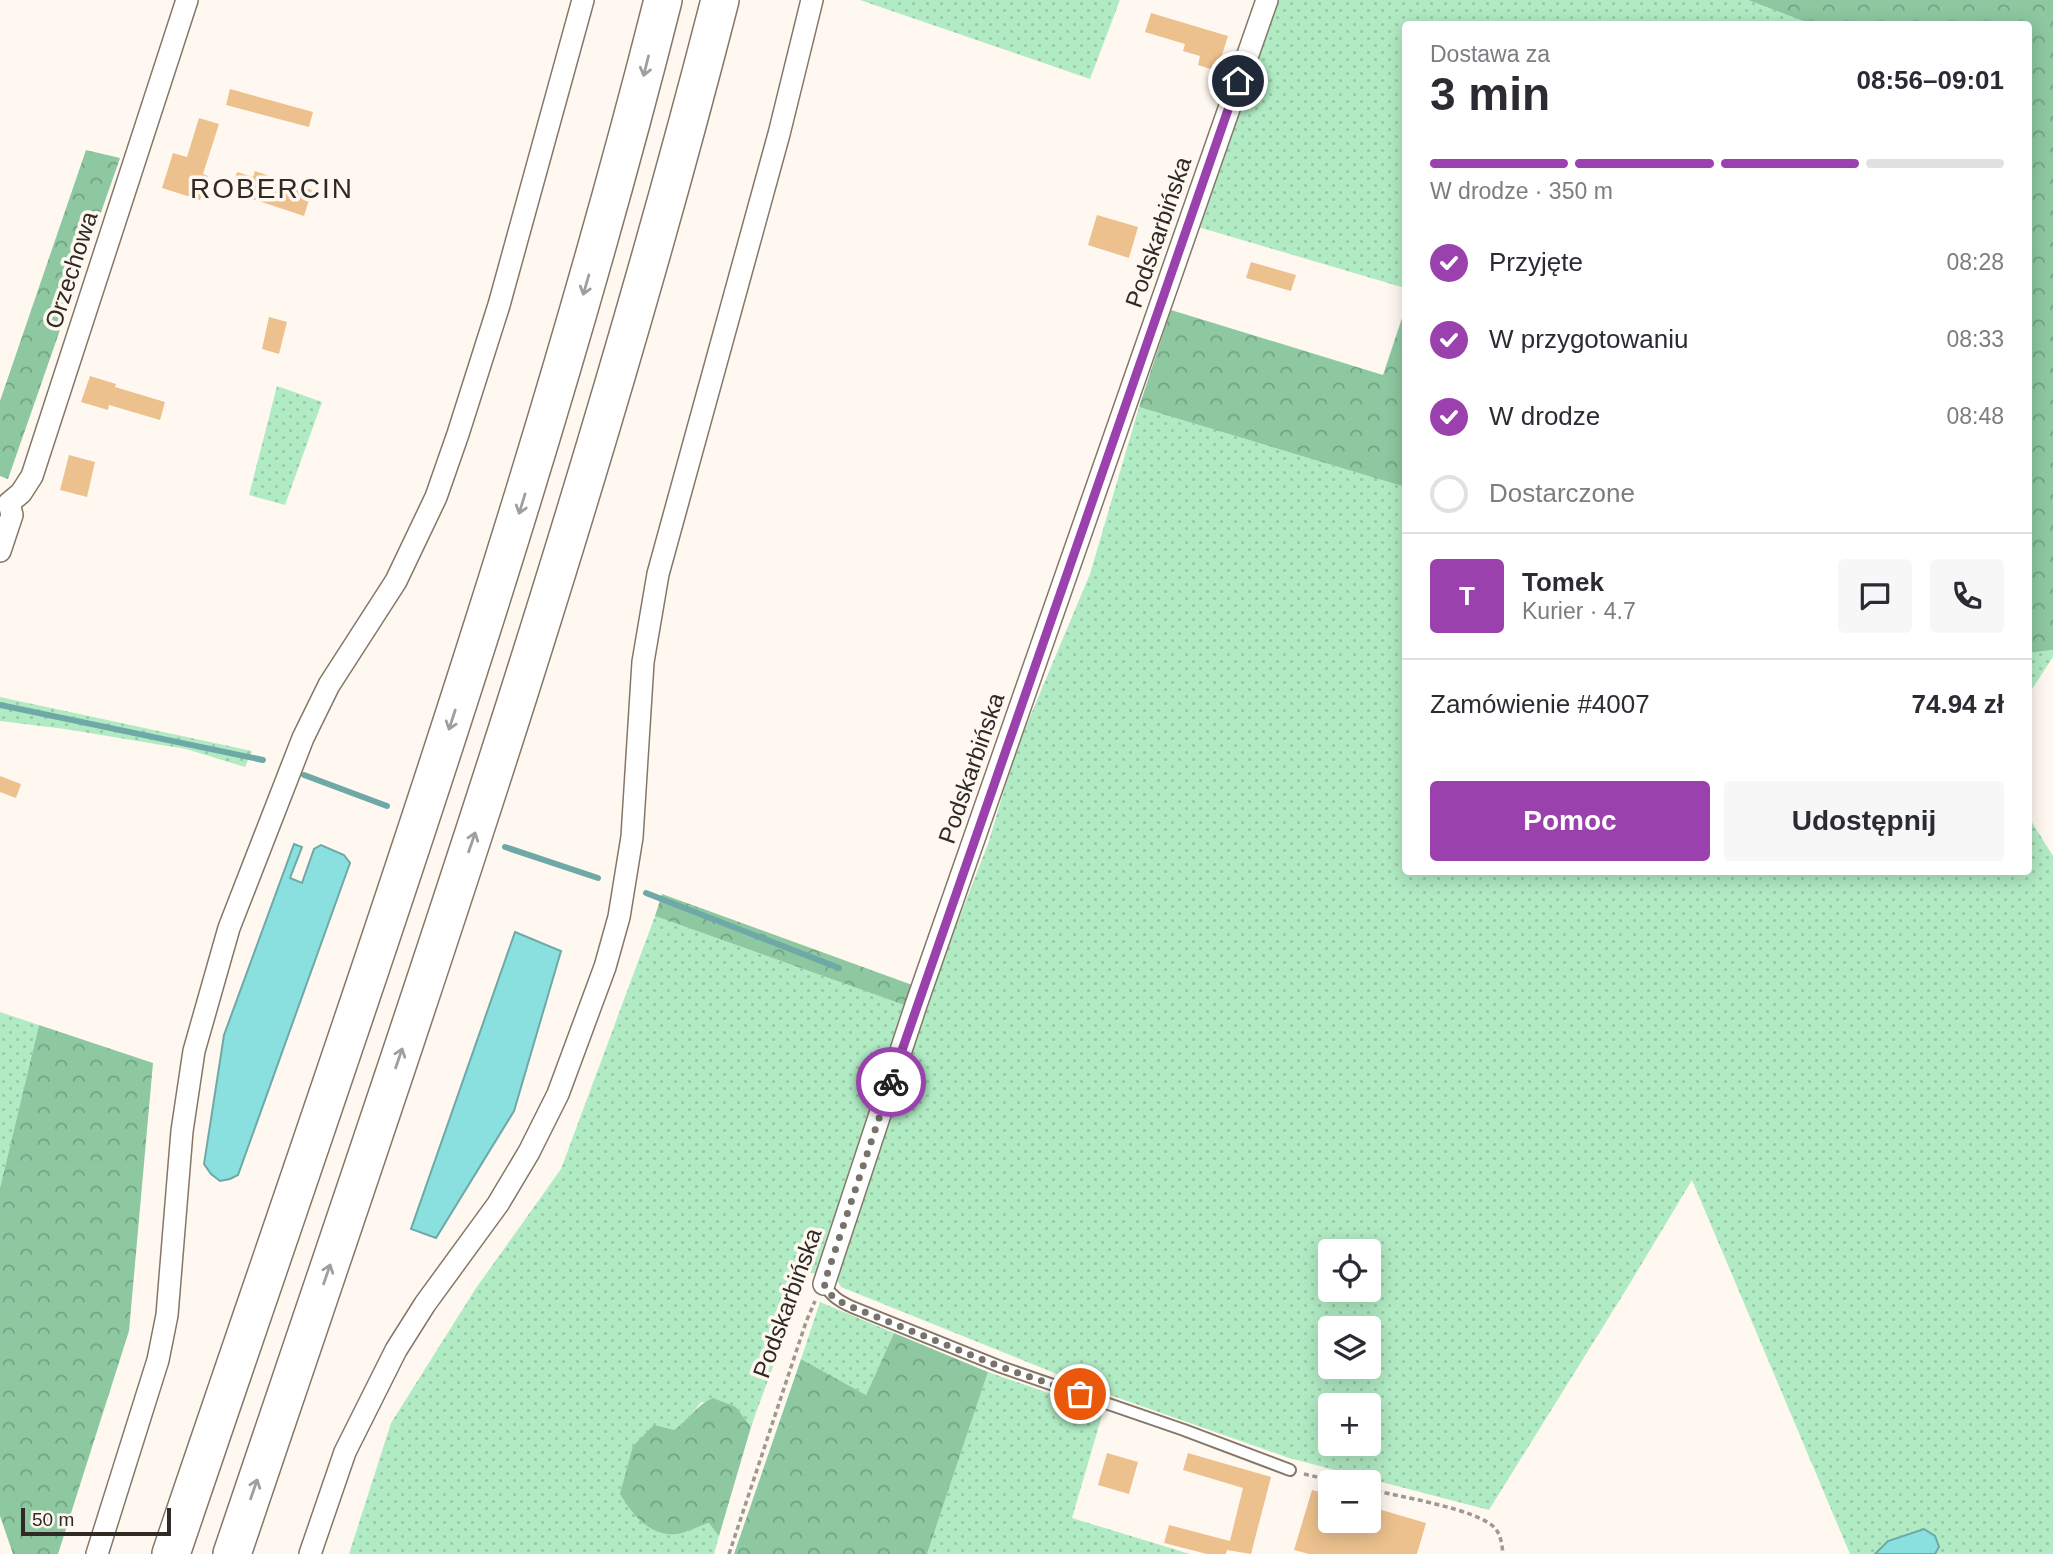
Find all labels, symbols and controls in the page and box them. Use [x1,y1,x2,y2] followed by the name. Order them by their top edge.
[1430,41,1550,67] text: Dostawa za
[1208,51,1268,111] pin
[639,54,652,77] one-way arrow
[1219,62,1257,100] icon: home
[1857,65,2004,95] text: 08:56–09:01
[1430,68,1550,120] text: 3 min
[1120,153,1197,311] street label: Podskarbińska
[190,173,354,204] district label: ROBERCIN
[1430,178,1613,204] text: W drodze · 350 m
[39,207,103,332] street label: Orzechowa
[1430,244,1468,282] icon: check
[1489,247,1583,277] text: Przyjęte
[1946,249,2004,275] text: 08:28
[578,274,591,296] one-way arrow
[1430,321,1468,359] icon: check
[1489,324,1688,354] text: W przygotowaniu
[1946,326,2004,352] text: 08:33
[1430,398,1468,436] icon: check
[1489,401,1600,431] text: W drodze
[1946,403,2004,429] text: 08:48
[1489,478,1635,508] text: Dostarczone
[515,493,528,515] one-way arrow
[1838,559,1912,633] button: chat
[1930,559,2004,633] button: phone
[1522,567,1604,597] text: Tomek
[1459,581,1475,611] text: T
[1522,598,1636,624] text: Kurier · 4.7
[933,689,1010,847] street label: Podskarbińska
[1430,689,1650,719] text: Zamówienie #4007
[1911,689,2004,719] text: 74.94 zł
[445,709,457,731] one-way arrow
[1430,781,1710,861] button: Pomoc
[1724,781,2004,861] button: Udostępnij
[467,832,479,854] one-way arrow
[393,1047,406,1069] one-way arrow
[856,1047,926,1117] courier
[872,1063,910,1101] icon: bike
[747,1224,827,1382] street label: Podskarbińska
[1318,1239,1381,1533] map controls
[1318,1239,1381,1302] button: locate
[322,1263,334,1285] one-way arrow
[1318,1316,1381,1379] button: layers
[1050,1364,1110,1424] pin
[1061,1375,1099,1413] icon: bag
[1318,1393,1381,1456] button: +
[1318,1470,1381,1533] button: −
[249,1479,261,1501] one-way arrow
[21,1505,172,1537] scale bar
[32,1509,74,1530] text: 50 m

